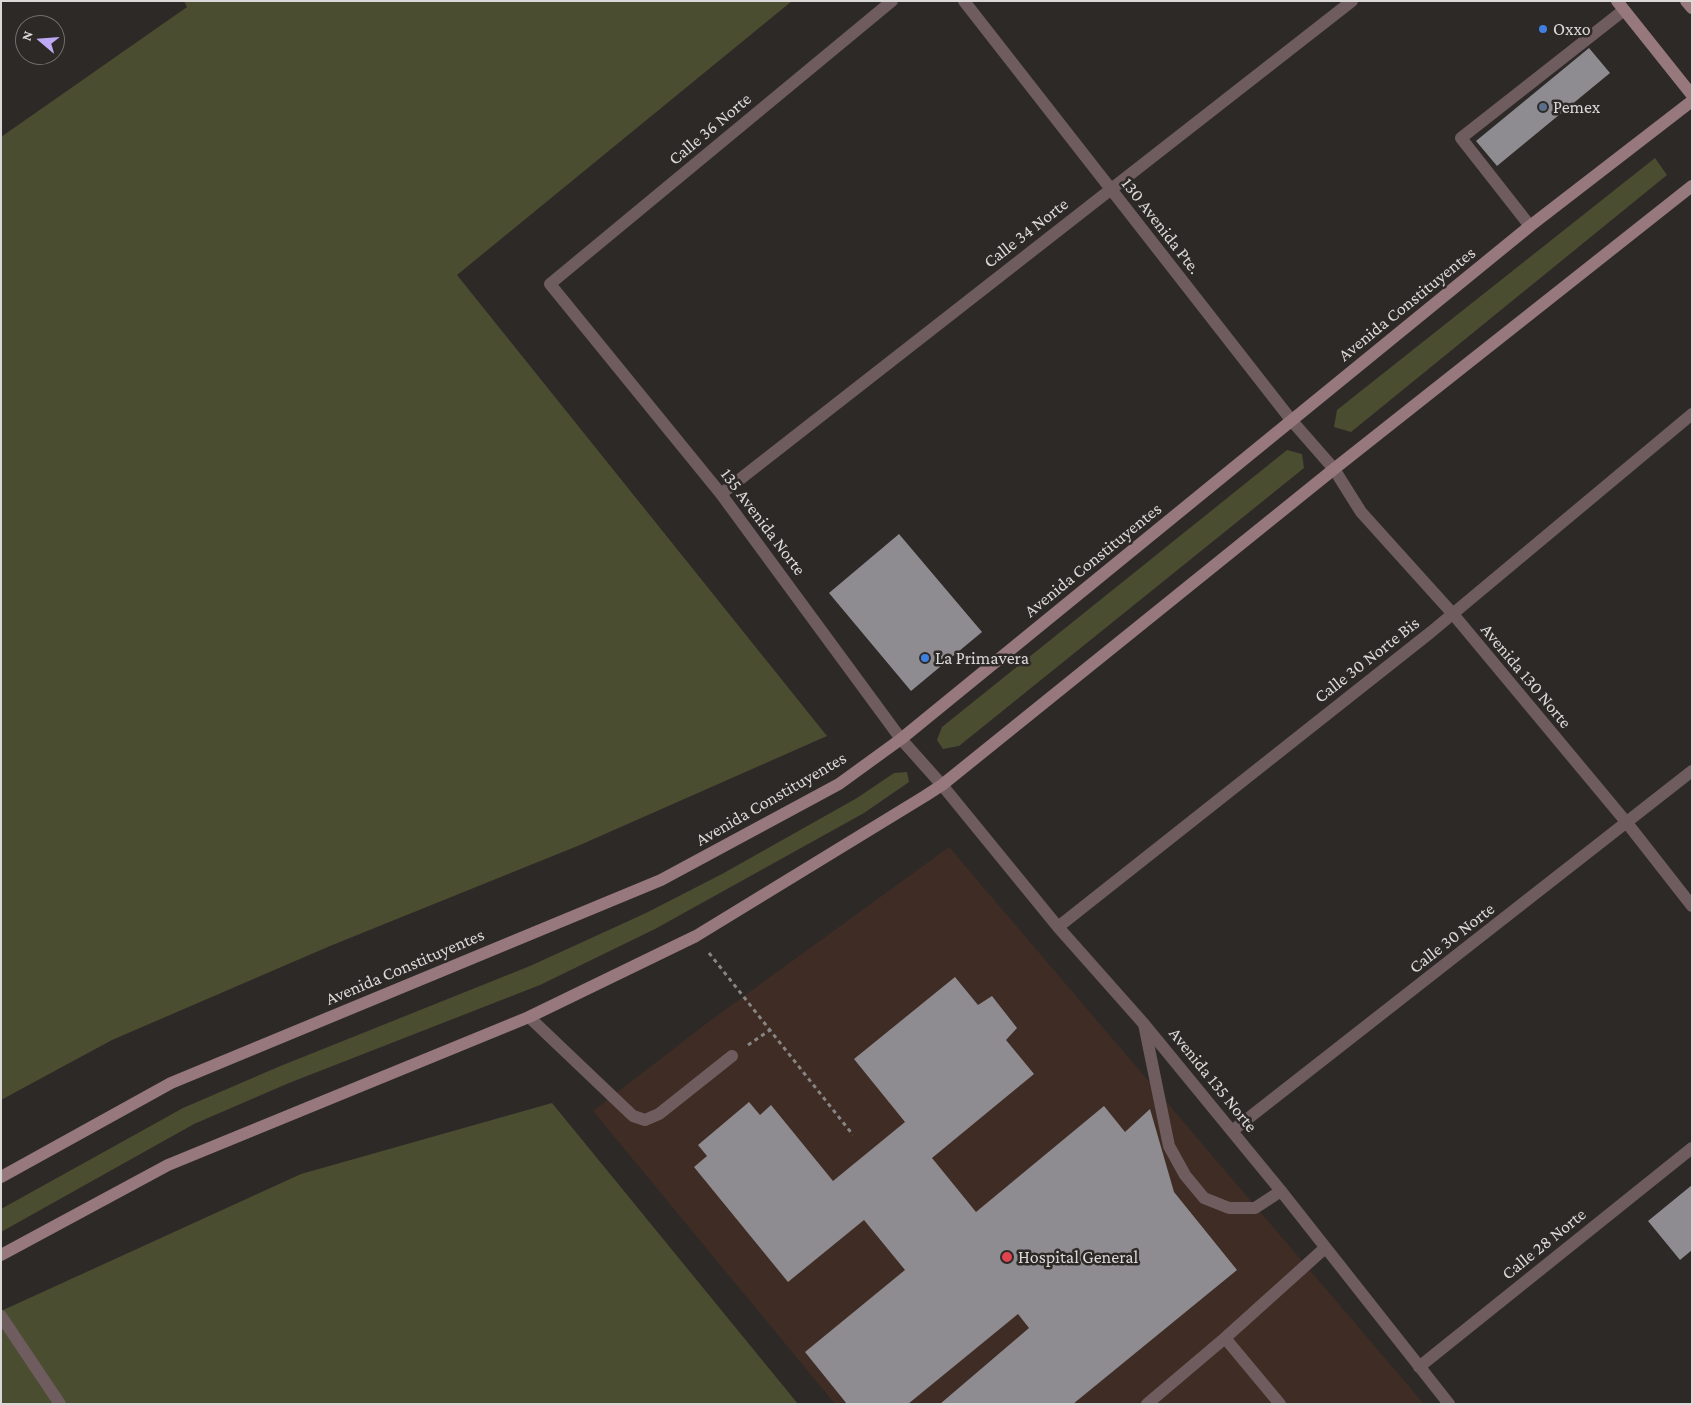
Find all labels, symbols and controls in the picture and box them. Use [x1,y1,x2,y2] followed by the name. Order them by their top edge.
[15,15,65,65] north arrow
[1553,18,1591,40] place label: Oxxo
[1537,23,1549,35] marker: Oxxo
[18,29,36,43] text: N
[664,88,756,170] street label: Calle 36 Norte
[1553,96,1600,118] place label: Pemex
[1537,101,1549,113] marker: Pemex
[1117,174,1205,278] street label: 130 Avenida Pte.
[979,193,1073,273] street label: Calle 34 Norte
[1334,242,1480,366] street label: Avenida Constituyentes
[716,464,810,580] street label: 135 Avenida Norte
[1020,498,1166,622] street label: Avenida Constituyentes
[1310,612,1424,708] street label: Calle 30 Norte Bis
[1476,619,1576,733] street label: Avenida 130 Norte
[935,647,1029,669] place label: La Primavera
[919,652,931,664] marker: La Primavera
[692,747,850,851] street label: Avenida Constituyentes
[1405,898,1499,978] street label: Calle 30 Norte
[322,924,488,1010] street label: Avenida Constituyentes
[1164,1023,1262,1137] street label: Avenida 135 Norte
[1498,1203,1590,1285] street label: Calle 28 Norte
[1018,1246,1138,1268] place label: Hospital General
[1000,1250,1014,1264] marker: Hospital General

